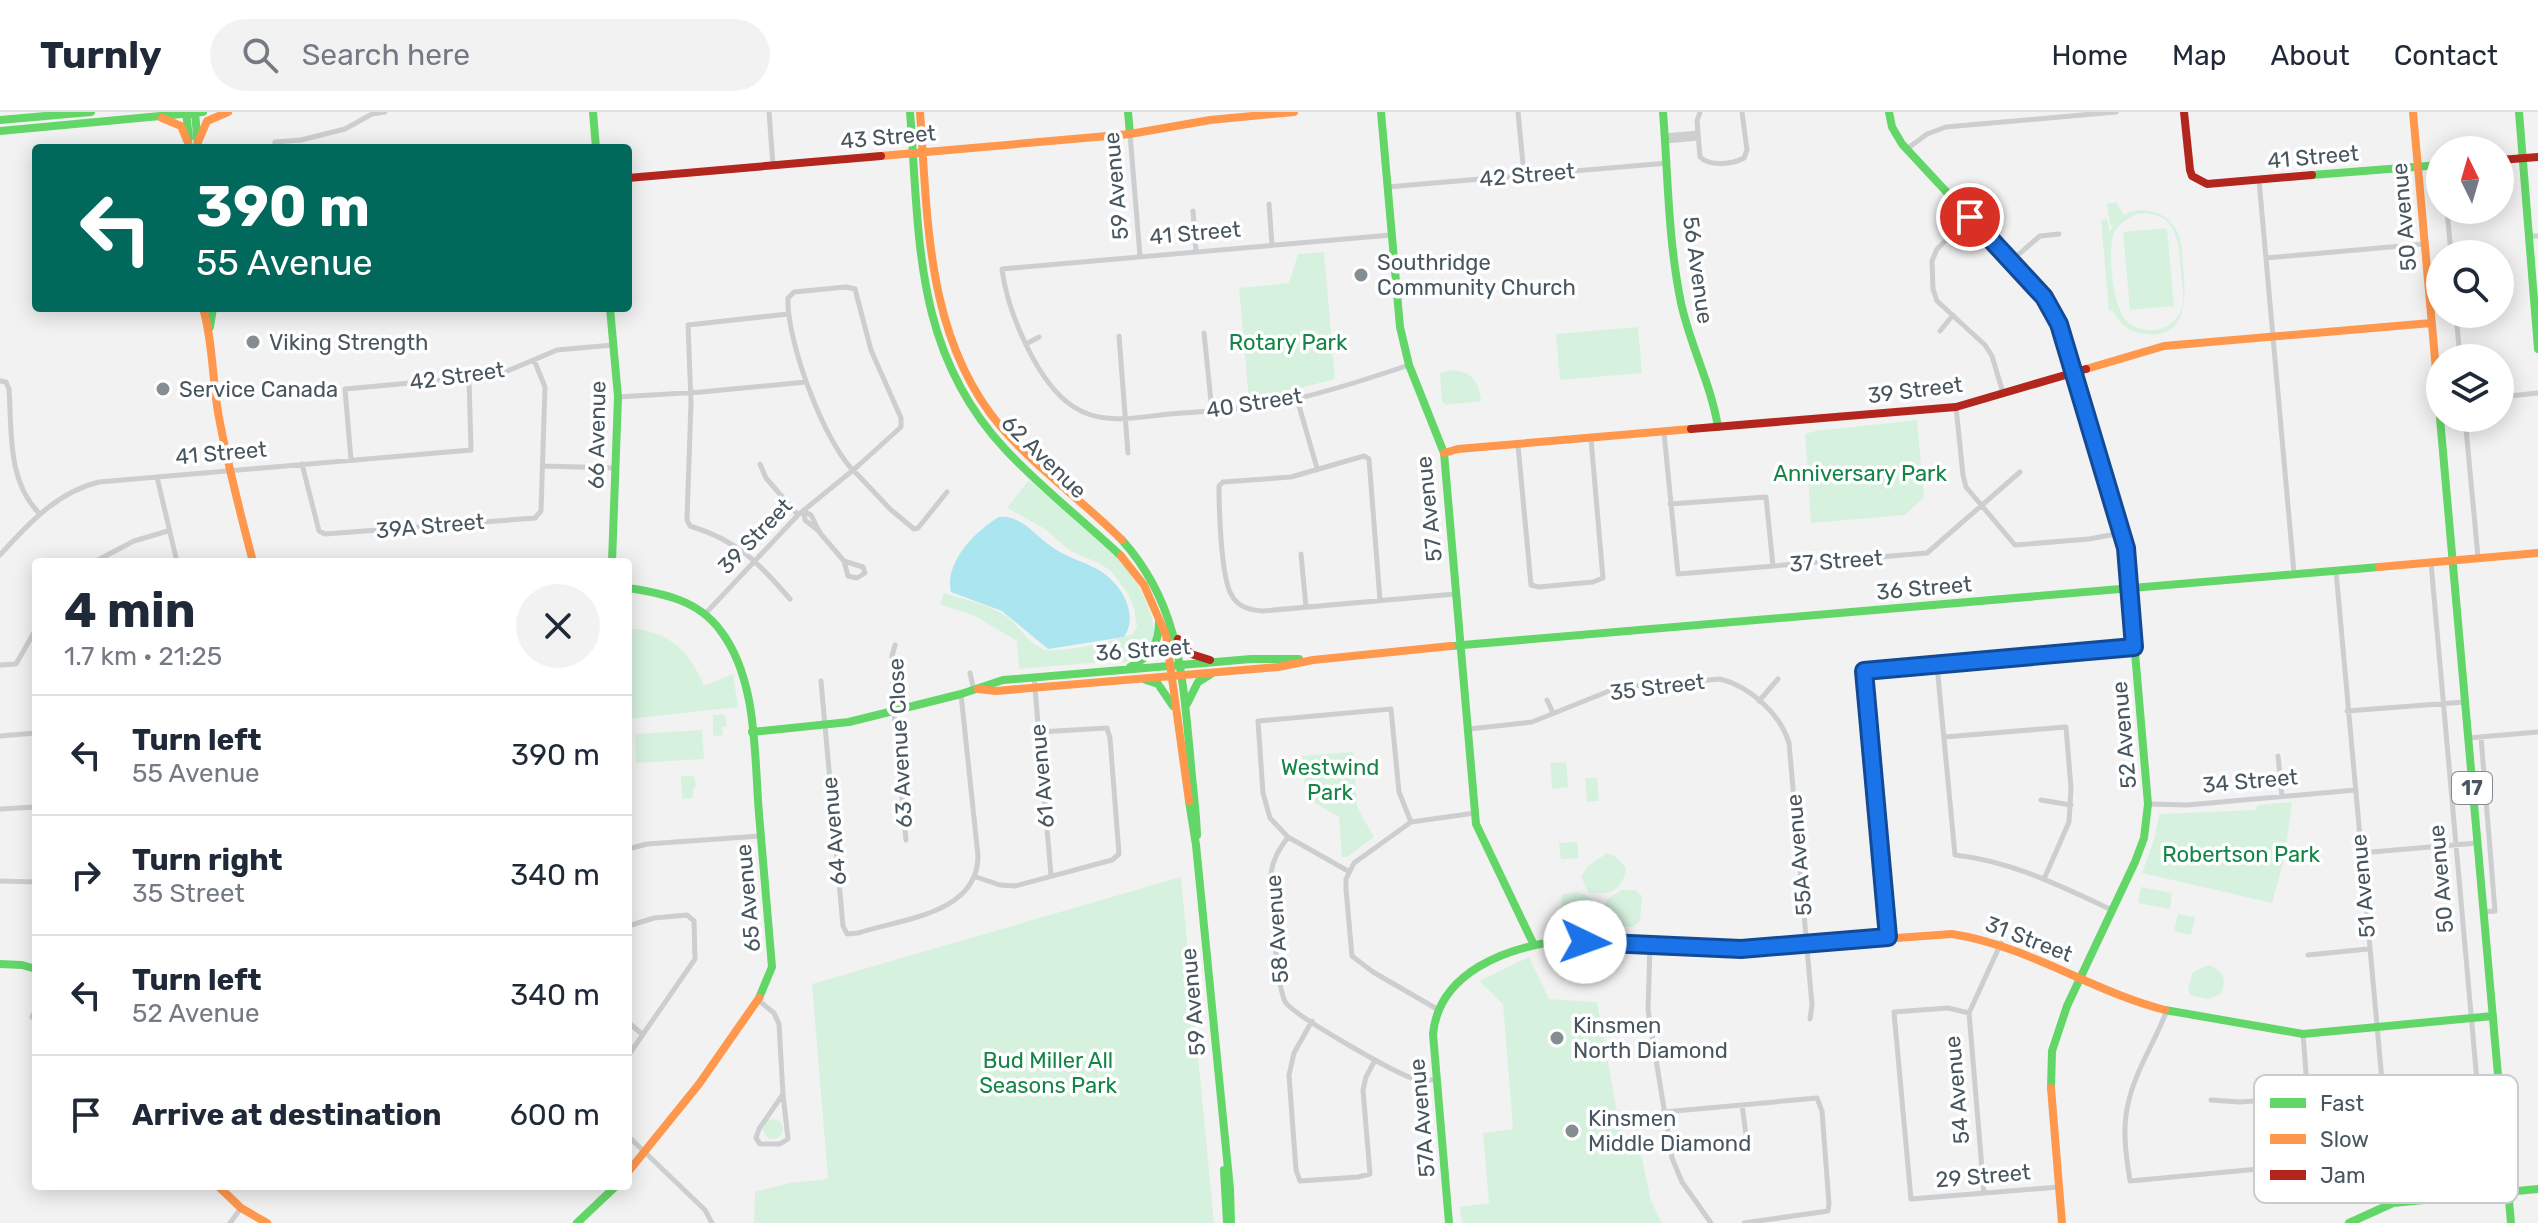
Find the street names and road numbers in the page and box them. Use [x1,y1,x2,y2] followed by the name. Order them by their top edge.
[839,119,937,155] street label: 43 Street
[1098,131,1134,241] street label: 59 Avenue
[2266,140,2360,174] street label: 41 Street
[1478,157,1576,193] street label: 42 Street
[2386,162,2422,272] street label: 50 Avenue
[1677,215,1719,325] street label: 56 Avenue
[1148,216,1242,250] street label: 41 Street
[408,356,507,396] street label: 42 Street
[1866,371,1964,409] street label: 39 Street
[583,381,611,489] street label: 66 Avenue
[1204,382,1304,424] street label: 40 Street
[996,410,1092,504] street label: 62 Avenue
[174,436,268,470] street label: 41 Street
[1410,455,1448,563] street label: 57 Avenue
[712,492,798,580] street label: 39 Street
[375,508,486,544] street label: 39A Street
[1788,544,1884,578] street label: 37 Street
[1875,570,1973,606] street label: 36 Street
[1094,633,1192,667] street label: 36 Street
[882,657,918,829] street label: 63 Avenue Close
[1608,668,1706,706] street label: 35 Street
[2106,680,2142,790] street label: 52 Avenue
[1024,723,1060,829] street label: 61 Avenue
[2201,763,2299,799] street label: 34 Street
[2452,772,2492,804] road number: 17
[816,776,852,886] street label: 64 Avenue
[1780,793,1818,917] street label: 55A Avenue
[2423,824,2459,934] street label: 50 Avenue
[2345,833,2381,939] street label: 51 Avenue
[730,843,766,953] street label: 65 Avenue
[1260,874,1294,984] street label: 58 Avenue
[1982,910,2077,968] street label: 31 Street
[1175,947,1211,1057] street label: 59 Avenue
[1939,1035,1975,1145] street label: 54 Avenue
[1403,1057,1441,1179] street label: 57A Avenue
[1935,1158,2032,1194] street label: 29 Street

